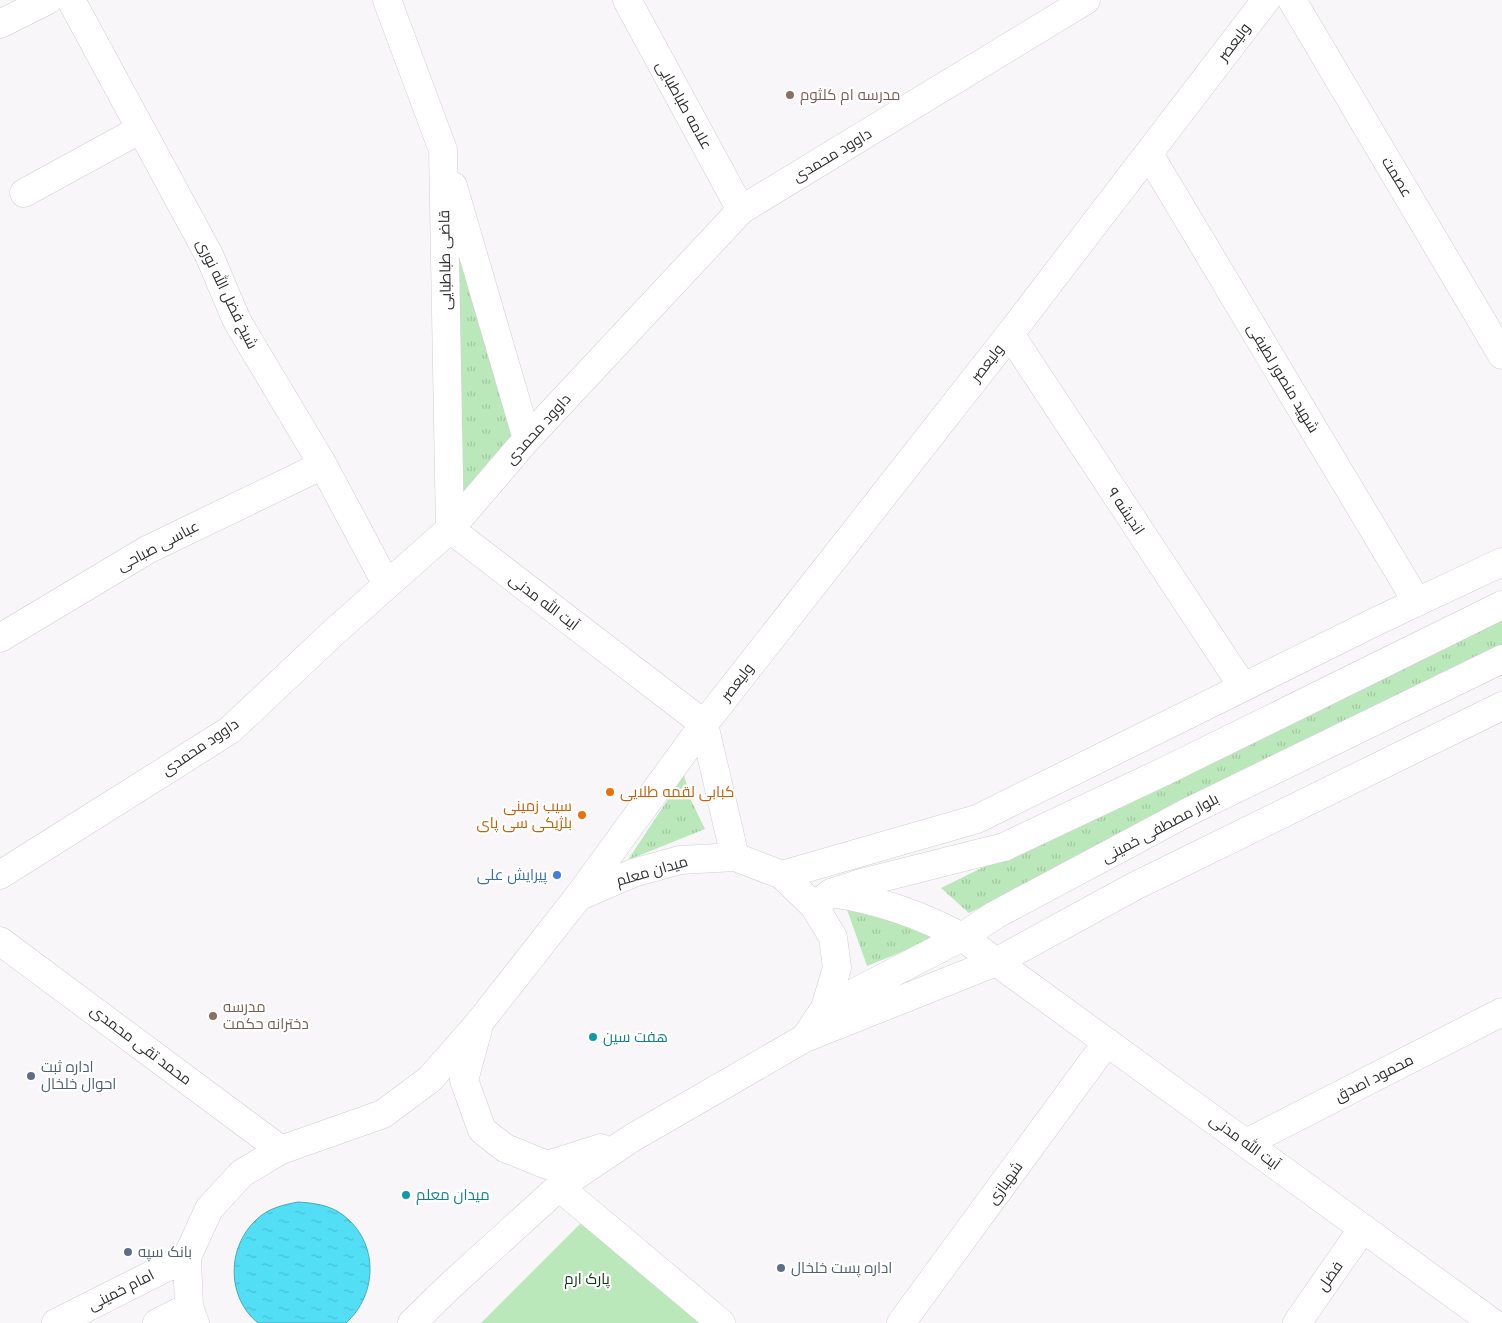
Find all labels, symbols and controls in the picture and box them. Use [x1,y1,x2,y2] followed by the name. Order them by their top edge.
[1213,19,1254,65] street label: ولیعصر
[651,58,716,153] street label: علامه طباطبایی
[800,86,900,105] place label: مدرسه ام کلثوم
[784,89,796,101] marker: مدرسه ام کلثوم
[789,124,875,187] street label: داوود محمدی
[1378,153,1416,201] street label: عصمت
[435,210,456,310] street label: قاضی طباطبایی
[191,236,262,353] street label: شیخ فضل الله نوری
[1242,320,1323,437] street label: شهید منصور لطیفی
[966,340,1007,386] street label: ولیعصر
[502,390,575,469] street label: داوود محمدی
[1104,484,1148,538] street label: اندیشه ۹
[114,517,202,576] street label: عباسی صباحی
[505,569,583,635] street label: آیت الله مدنی
[716,659,757,705] street label: ولیعصر
[158,715,243,780] street label: داوود محمدی
[620,783,734,802] place label: کبابی لقمه طلایی
[604,786,616,798] marker: کبابی لقمه طلایی
[1098,790,1222,867] street label: بلوار مصطفی خمینی
[476,797,572,833] place label: سیب زمینی بلژیکی سی پای
[576,809,588,821] marker: سیب زمینی بلژیکی سی پای
[614,852,690,891] street label: میدان معلم
[477,866,547,885] place label: پیرایش علی
[551,869,563,881] marker: پیرایش علی
[223,998,309,1033] place label: مدرسه دخترانه حکمت
[86,1001,195,1090] street label: محمد تقی محمدی
[207,1010,219,1022] marker: مدرسه دخترانه حکمت
[603,1028,668,1047] place label: هفت سین
[587,1031,599,1043] marker: هفت سین
[1332,1050,1417,1106] street label: محمود اصدق
[41,1058,116,1093] place label: اداره ثبت احوال خلخال
[25,1070,37,1082] marker: اداره ثبت احوال خلخال
[1206,1110,1284,1174] street label: آیت‌ الله مدنی
[983,1158,1027,1209] street label: شهبازی
[416,1186,490,1205] place label: میدان معلم
[400,1189,412,1201] marker: میدان معلم
[138,1243,192,1262] place label: بانک سپه
[122,1246,134,1258] marker: بانک سپه
[1313,1258,1347,1295] street label: فضل
[791,1259,892,1278] place label: اداره پست خلخال
[775,1262,787,1274] marker: اداره پست خلخال
[85,1266,158,1315] street label: امام خمینی
[564,1270,610,1289] park label: پارک ارم

